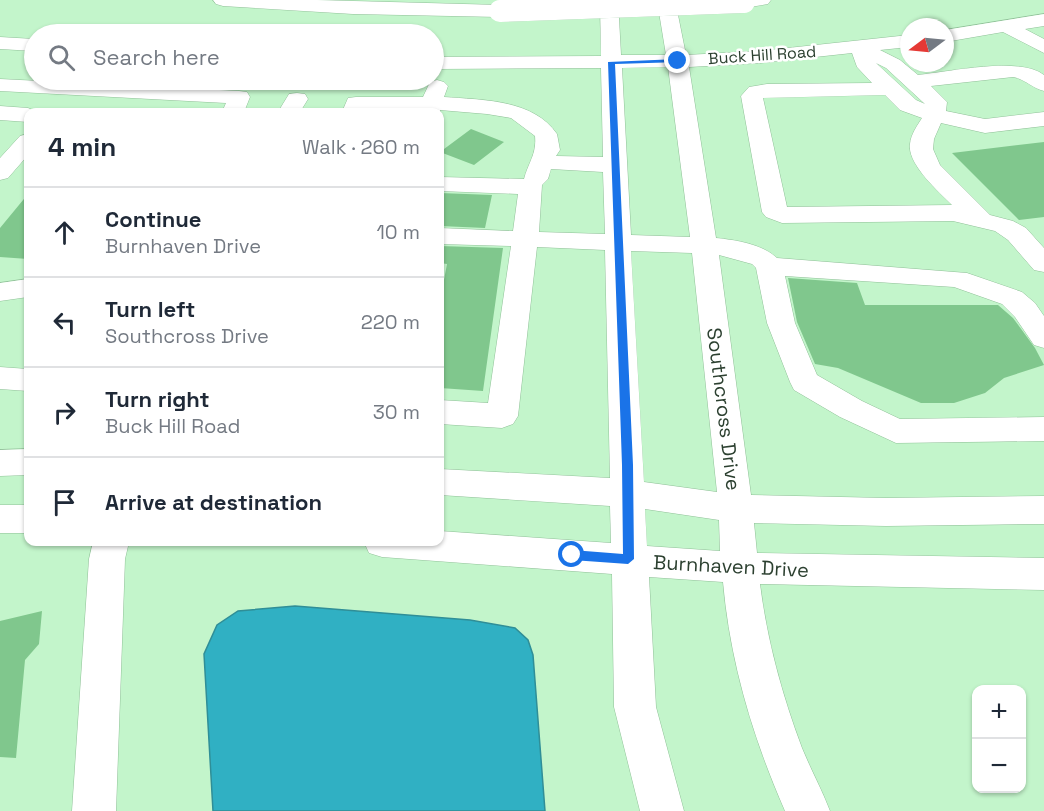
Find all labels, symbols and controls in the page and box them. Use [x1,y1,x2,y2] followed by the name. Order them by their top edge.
[900,18,954,72] north arrow
[24,24,444,90] search box
[45,41,78,74] icon: search
[707,41,817,69] street label: Buck Hill Road
[93,43,220,71] text: Search here
[664,47,690,73] route end
[48,130,116,164] text: 4 min
[302,134,420,160] text: Walk · 260 m
[105,205,201,233] text: Continue
[48,216,81,249] icon: ahead
[376,219,420,245] text: 10 m
[105,233,261,259] text: Burnhaven Drive
[105,295,195,323] text: Turn left
[48,306,81,339] icon: left
[361,309,420,335] text: 220 m
[105,323,269,349] text: Southcross Drive
[701,326,747,492] street label: Southcross Drive
[105,385,210,413] text: Turn right
[48,396,81,429] icon: right
[373,399,420,425] text: 30 m
[105,413,240,439] text: Buck Hill Road
[48,486,81,519] icon: arrive
[105,488,322,516] text: Arrive at destination
[558,541,584,567] route start
[652,549,810,583] street label: Burnhaven Drive
[972,685,1026,793] map controls
[972,685,1026,739] button: +
[972,739,1026,793] button: −

